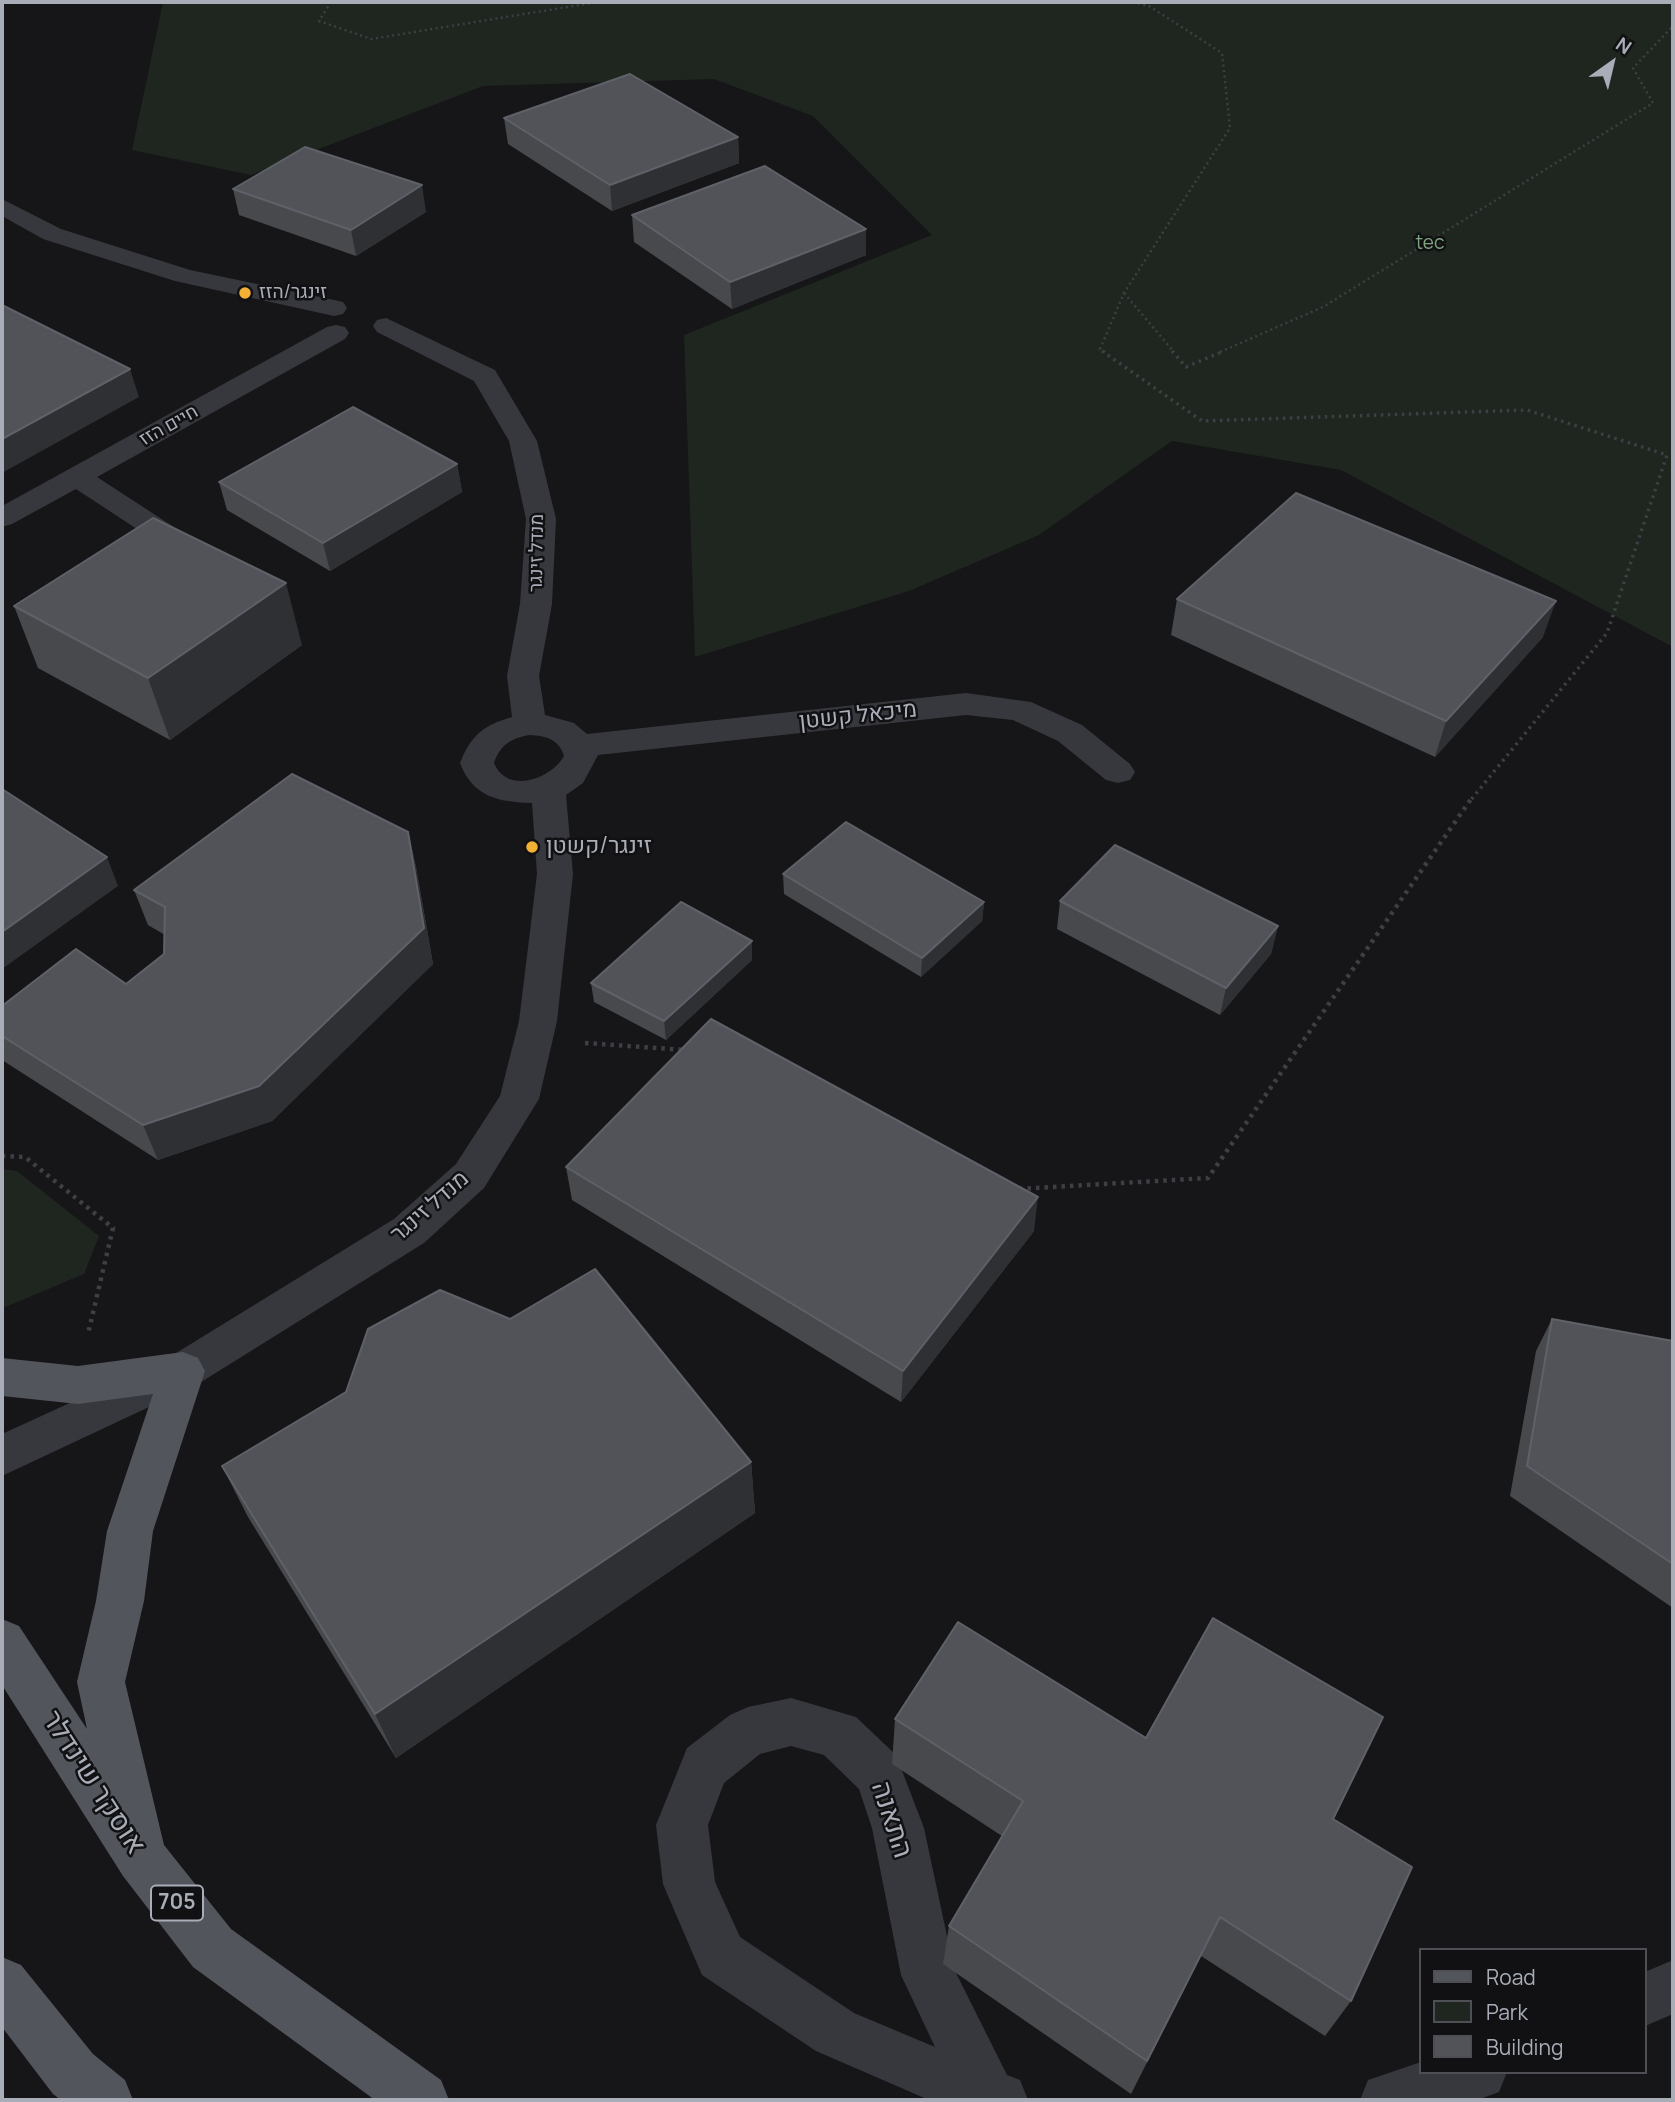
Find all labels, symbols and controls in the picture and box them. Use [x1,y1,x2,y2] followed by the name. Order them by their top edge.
[1577,28,1647,98] north arrow
[1611,31,1637,60] text: N
[1416,233,1444,255] park label: tec
[259,282,327,304] place label: זינגר/הזז
[237,285,253,301] marker: זינגר/הזז
[136,401,202,451] street label: חיים הזז
[525,514,549,592] street label: מנדל זינגר
[798,696,918,736] street label: מיכאל קשטן
[546,833,652,861] place label: זינגר/קשטן
[524,839,540,855] marker: זינגר/קשטן
[385,1165,475,1249] street label: מנדל זינגר
[34,1705,152,1861] street label: אוסקר שינדלר
[863,1777,919,1863] street label: התאנה
[151,1885,203,1920] road number: 705
[1420,1948,1647,2074] legend
[1486,1963,1536,1991] text: Road
[1486,1998,1528,2026] text: Park
[1486,2033,1563,2061] text: Building

